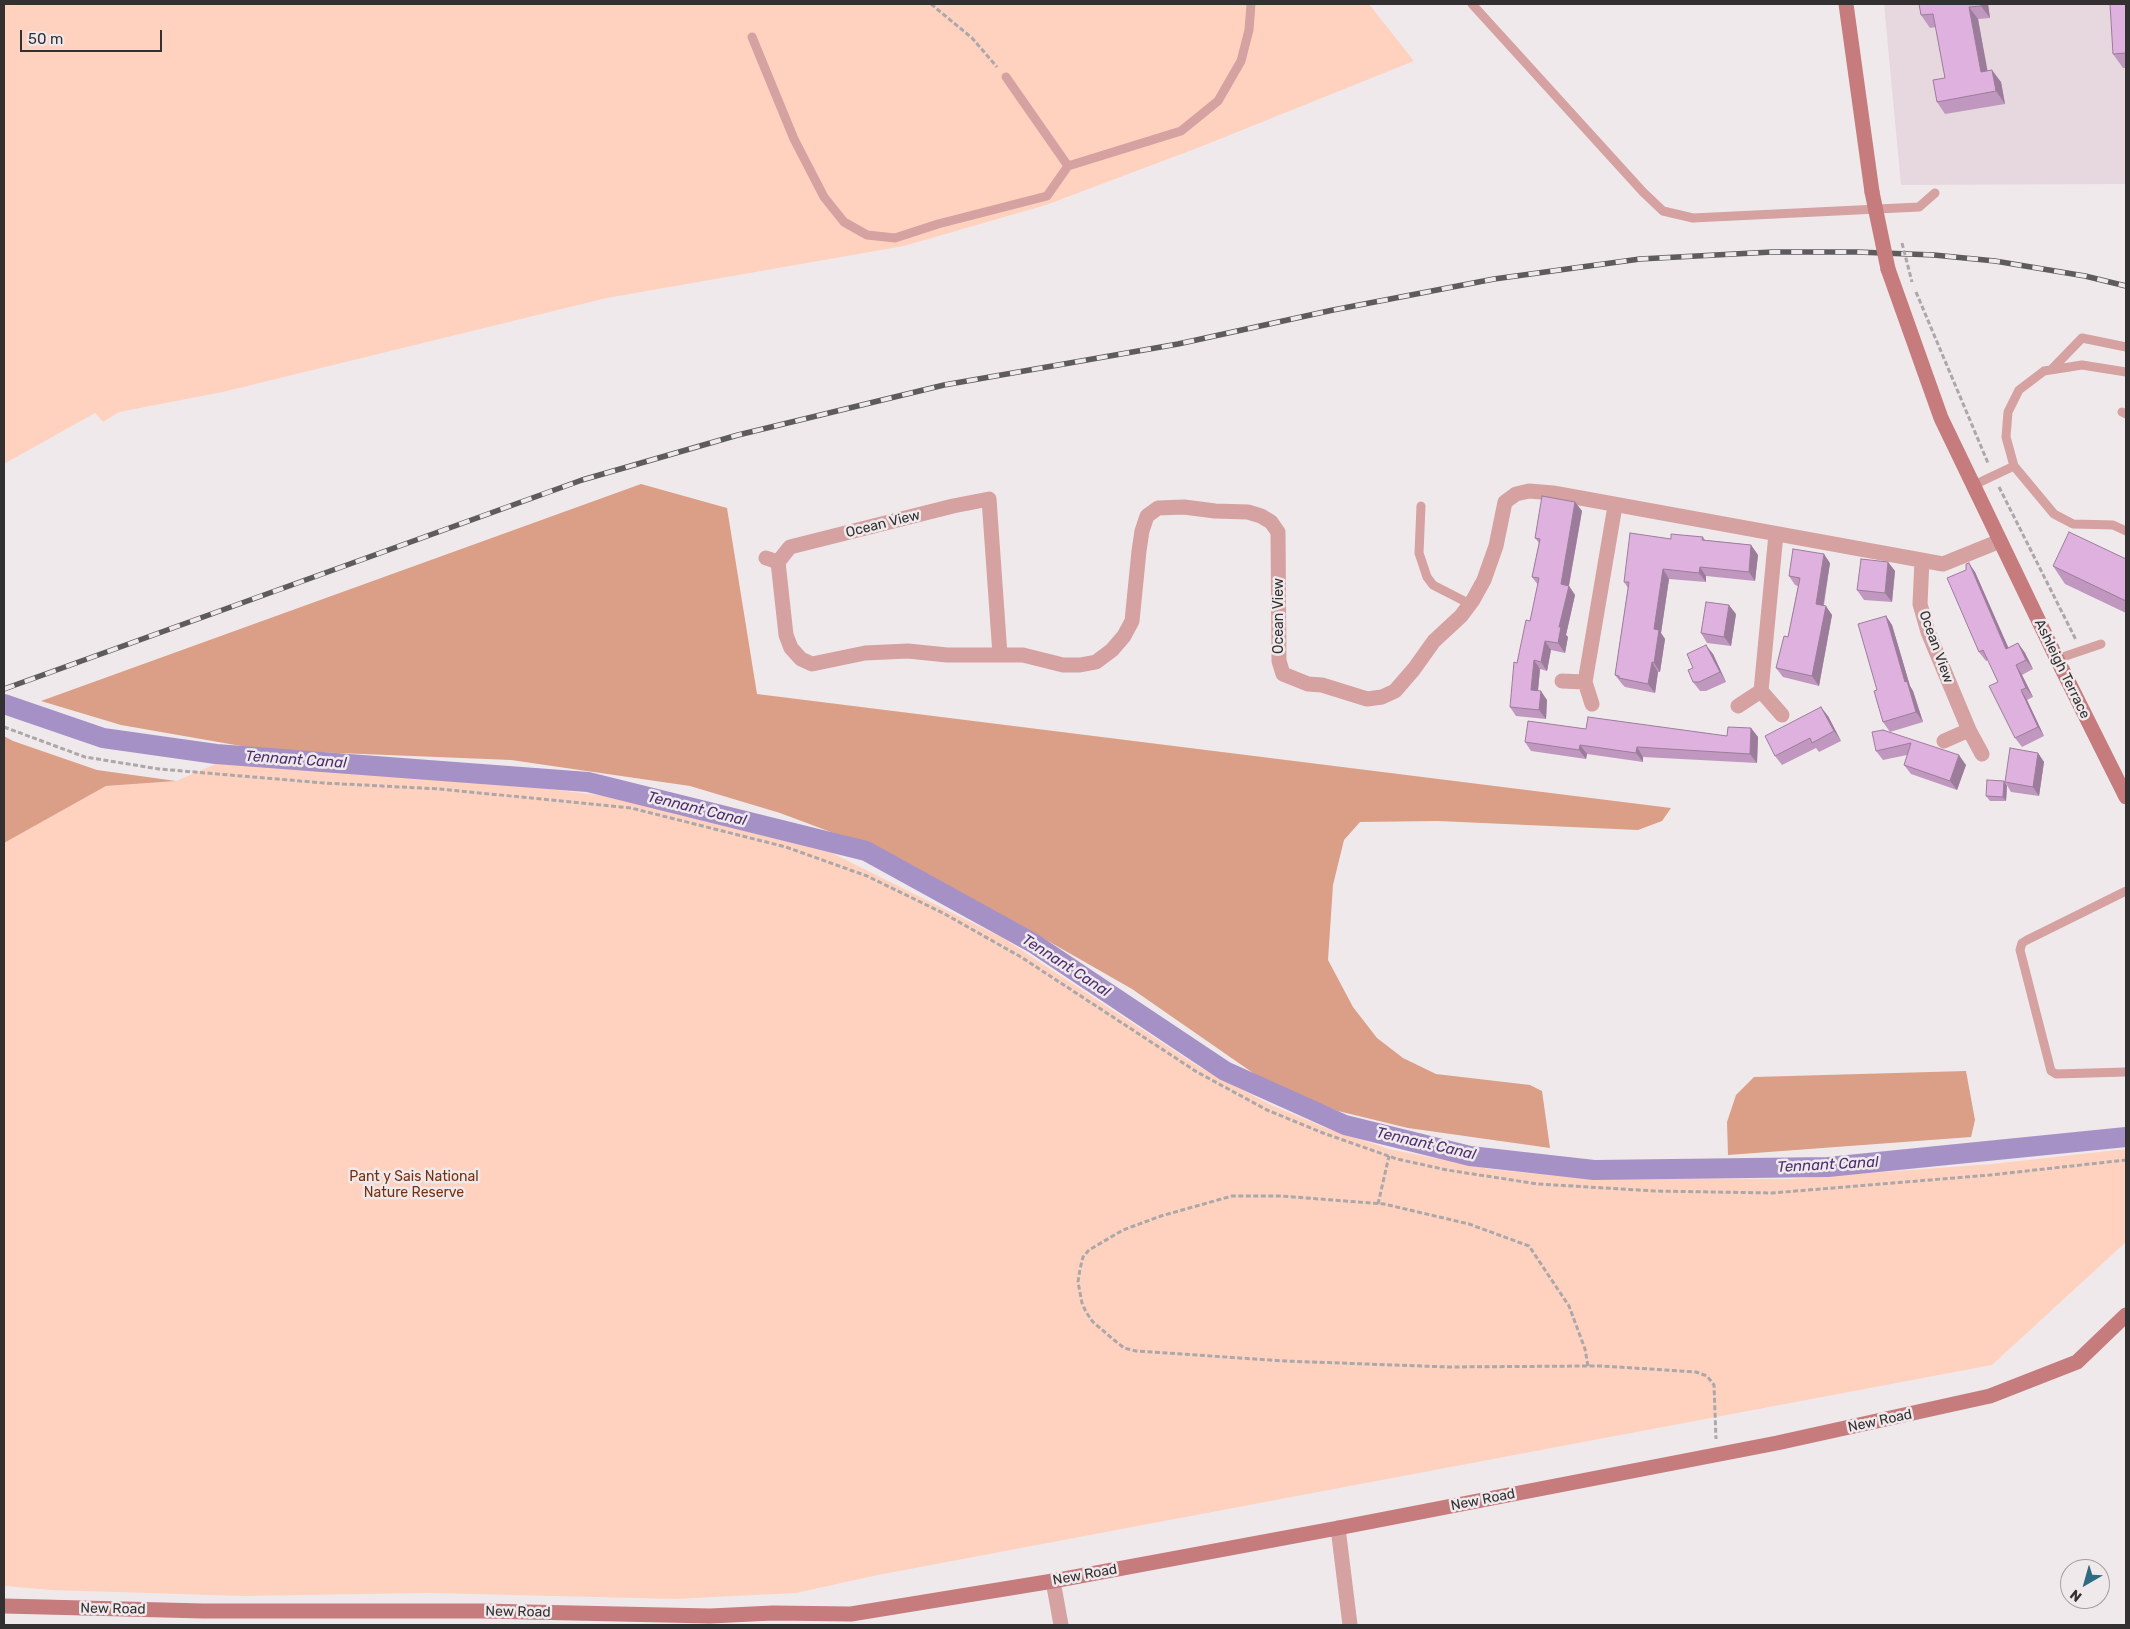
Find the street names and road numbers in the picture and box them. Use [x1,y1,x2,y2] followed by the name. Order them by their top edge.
[844,507,922,541] street label: Ocean View
[1271,578,1287,654] street label: Ocean View
[1915,608,1957,686] street label: Ocean View
[2031,617,2093,721] street label: Ashleigh Terrace
[1846,1406,1914,1436] street label: New Road
[1449,1486,1517,1514] street label: New Road
[1051,1561,1119,1589] street label: New Road
[80,1600,146,1618] street label: New Road
[485,1603,551,1621] street label: New Road

